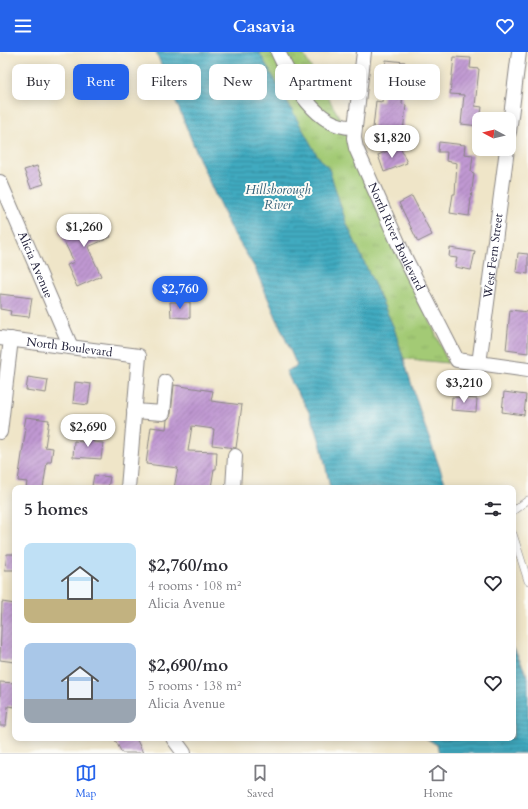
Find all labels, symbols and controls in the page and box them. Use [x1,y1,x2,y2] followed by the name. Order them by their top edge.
[233,14,295,39] text: Casavia
[12,15,34,37] icon: menu
[494,15,516,37] icon: heart
[12,64,65,100] chip: Buy
[73,64,129,100] chip: Rent
[137,64,201,100] chip: Filters
[209,64,267,100] chip: New
[275,64,366,100] chip: Apartment
[374,64,440,100] chip: House
[472,112,516,156] north arrow
[472,112,516,156] map controls
[359,125,425,159] pin: $1,820
[373,129,411,147] text: $1,820
[364,180,429,294] street label: North River Boulevard
[245,181,312,214] water label: Hillsborough River
[479,212,507,300] street label: West Fern Street
[51,214,117,248] pin: $1,260
[65,218,103,236] text: $1,260
[14,229,57,301] street label: Alicia Avenue
[147,276,213,310] pin: $2,760
[161,280,199,298] text: $2,760
[25,333,114,361] street label: North Boulevard
[431,370,497,404] pin: $3,210
[445,374,483,392] text: $3,210
[55,414,121,448] pin: $2,690
[69,418,107,436] text: $2,690
[24,498,88,521] text: 5 homes
[482,498,504,520] icon: filters
[148,554,228,577] text: $2,760/mo
[56,559,104,607] icon: home
[482,572,504,594] icon: heart
[148,577,241,595] text: 4 rooms · 108 m²
[148,595,225,613] text: Alicia Avenue
[148,654,228,677] text: $2,690/mo
[56,659,104,707] icon: home
[482,672,504,694] icon: heart
[148,677,241,695] text: 5 rooms · 138 m²
[148,695,225,713] text: Alicia Avenue
[75,762,97,801] tab: Map
[247,762,274,801] tab: Saved
[424,762,453,801] tab: Home

